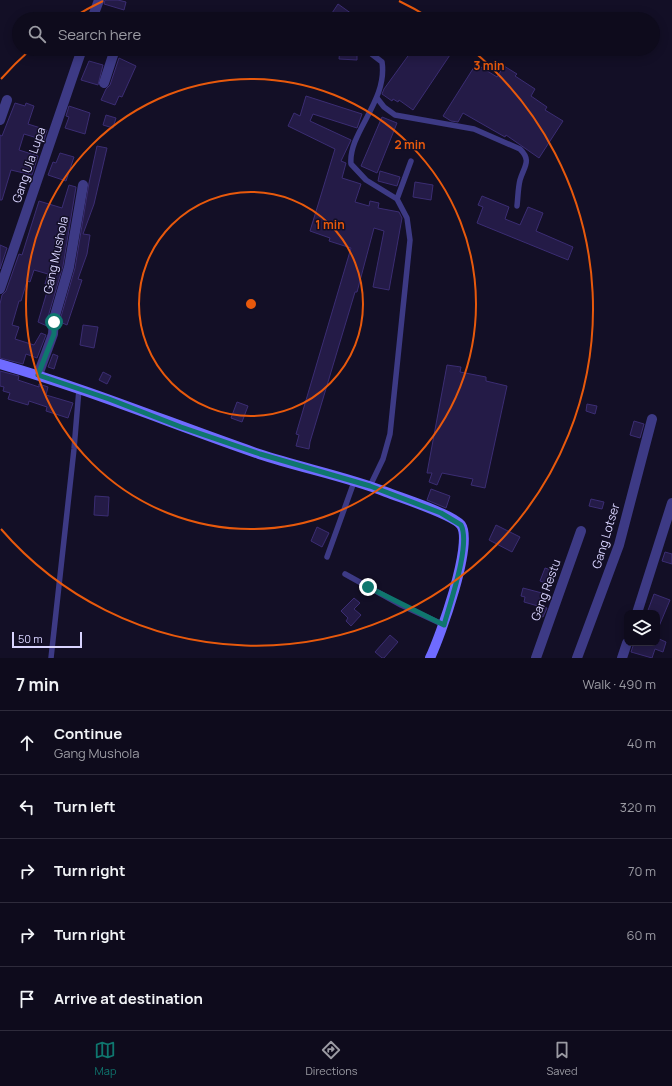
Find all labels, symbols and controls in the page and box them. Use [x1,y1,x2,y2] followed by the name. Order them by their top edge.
[12,12,660,56] search box
[26,23,48,45] icon: search
[58,24,141,45] text: Search here
[473,57,505,74] text: 3 min
[8,125,49,205] street label: Gang Ula Lupa
[394,136,426,153] text: 2 min
[39,215,72,295] street label: Gang Mushola
[315,216,345,233] text: 1 min
[244,297,258,311] centre of rings
[45,313,63,331] route start
[588,500,624,571] street label: Gang Lotser
[526,557,565,623] street label: Gang Restu
[359,578,377,596] route end
[624,610,660,646] map controls
[624,610,660,646] button: layers
[12,630,82,649] scale bar
[18,631,43,646] text: 50 m
[16,673,59,696] text: 7 min
[582,675,656,693] text: Walk · 490 m
[54,723,122,744] text: Continue
[16,732,38,754] icon: ahead
[627,734,656,752] text: 40 m
[54,744,140,762] text: Gang Mushola
[16,796,38,818] icon: left
[54,796,116,817] text: Turn left
[620,798,656,816] text: 320 m
[16,860,38,882] icon: right
[54,860,125,881] text: Turn right
[628,862,656,880] text: 70 m
[16,924,38,946] icon: right
[54,924,125,945] text: Turn right
[626,926,656,944] text: 60 m
[16,988,38,1010] icon: arrive
[54,988,203,1009] text: Arrive at destination
[94,1039,116,1078] tab: Map
[305,1039,358,1078] tab: Directions
[547,1039,578,1078] tab: Saved

